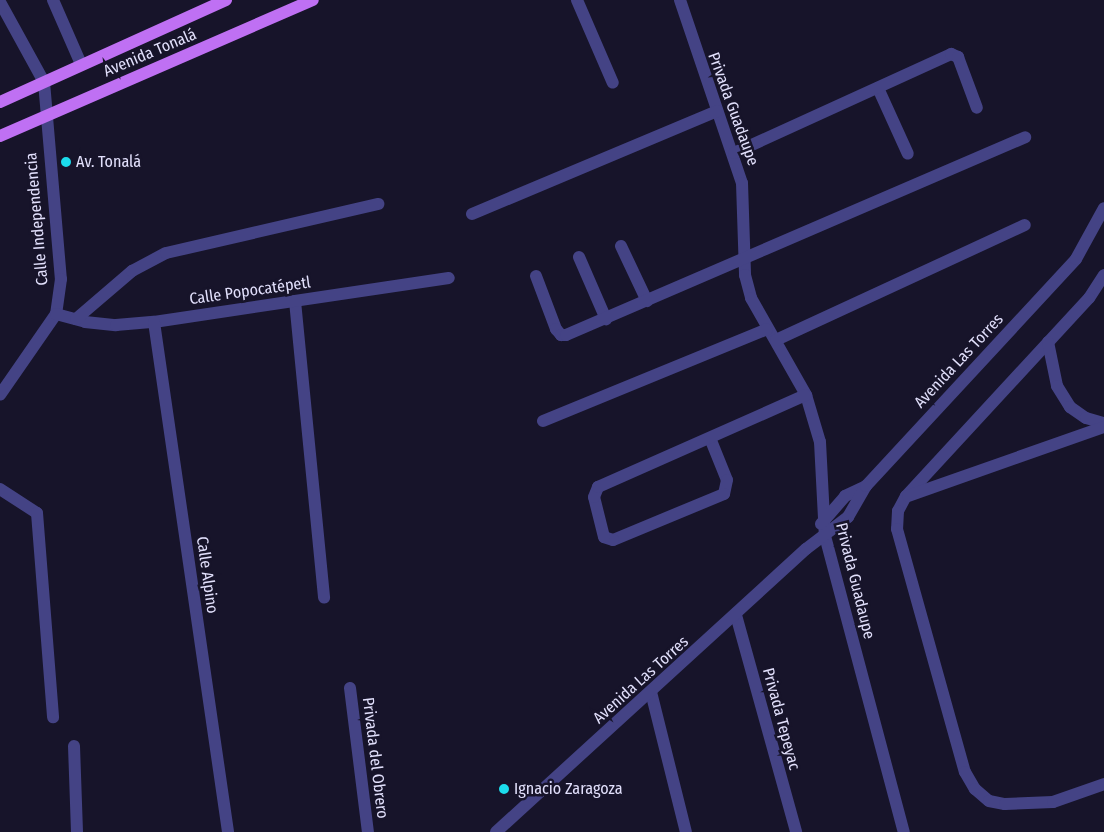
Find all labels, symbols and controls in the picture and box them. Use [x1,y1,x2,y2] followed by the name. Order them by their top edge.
[101,25,199,81] street label: Avenida Tonalá
[704,50,762,168] street label: Privada Guadaupe
[22,152,52,286] street label: Calle Independencia
[76,152,141,172] place label: Av. Tonalá
[60,156,72,168] marker: Av. Tonalá
[188,273,312,309] street label: Calle Popocatépetl
[910,310,1008,412] street label: Avenida Las Torres
[831,521,879,641] street label: Privada Guadaupe
[192,535,222,615] street label: Calle Alpino
[589,632,693,728] street label: Avenida Las Torres
[758,666,804,772] street label: Privada Tepeyac
[358,696,392,820] street label: Privada del Obrero
[514,779,622,799] place label: Ignacio Zaragoza
[498,783,510,795] marker: Ignacio Zaragoza

